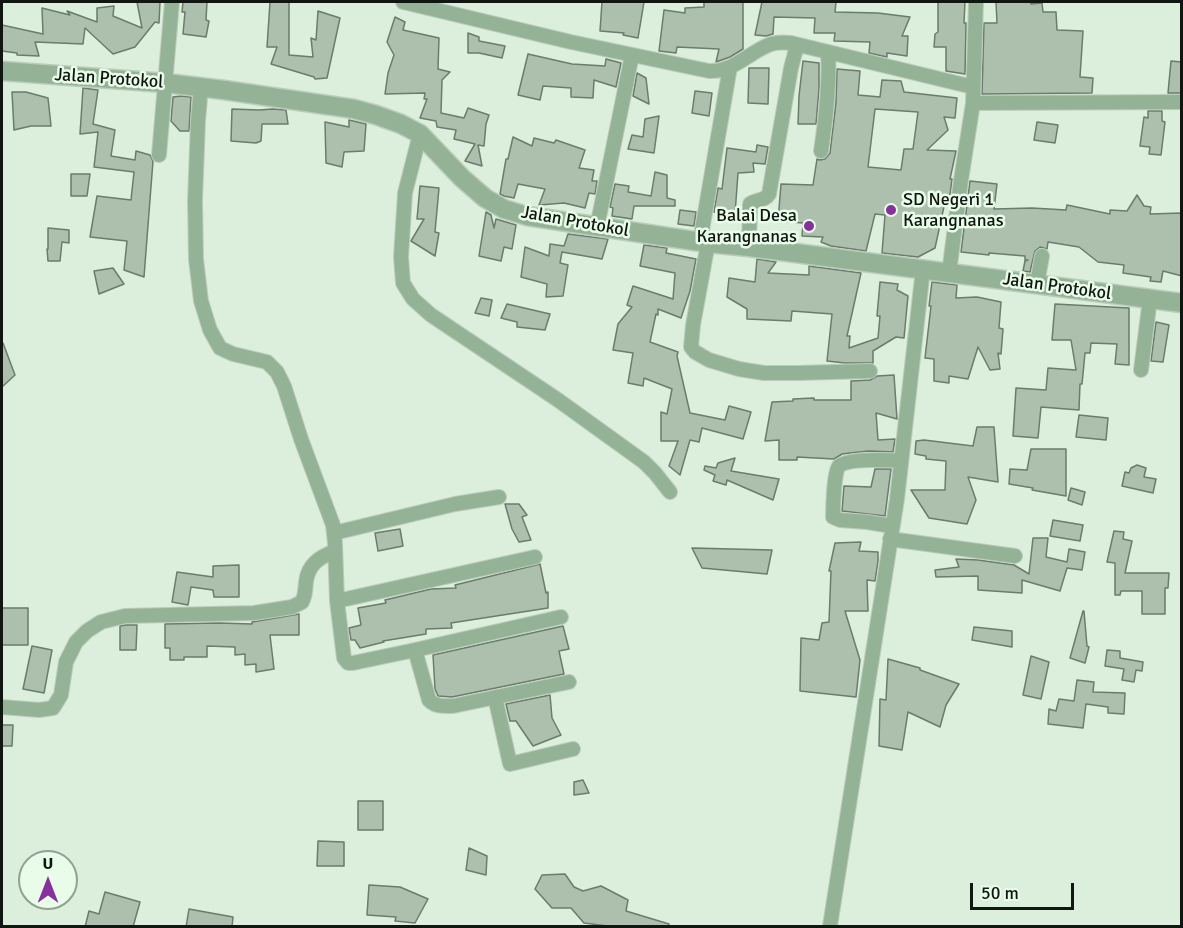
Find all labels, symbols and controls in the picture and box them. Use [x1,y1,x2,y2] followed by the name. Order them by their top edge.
[54,64,164,94] street label: Jalan Protokol
[903,189,1004,232] place label: SD Negeri 1 Karangnanas
[519,202,631,242] street label: Jalan Protokol
[884,203,898,217] marker: SD Negeri 1 Karangnanas
[696,205,797,248] place label: Balai Desa Karangnanas
[802,219,816,233] marker: Balai Desa Karangnanas
[1001,269,1113,305] street label: Jalan Protokol
[18,850,78,910] north arrow
[43,854,53,874] text: U
[973,871,1076,909] scale bar
[981,882,1019,904] text: 50 m

